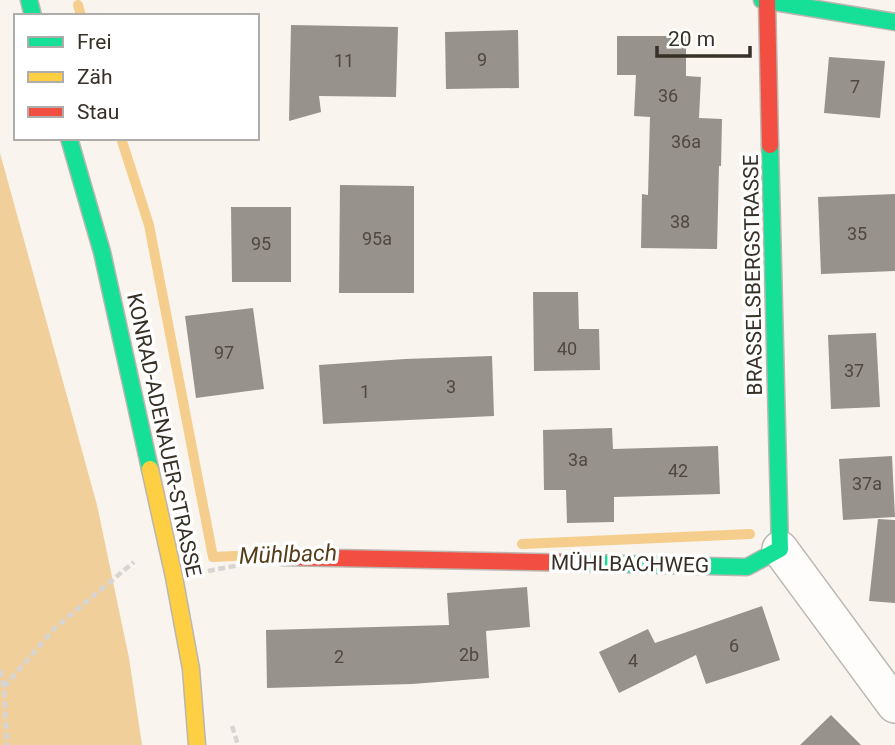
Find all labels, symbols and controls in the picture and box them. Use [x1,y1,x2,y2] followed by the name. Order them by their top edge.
[14,14,259,140] legend
[657,14,750,58] scale bar
[668,27,715,51] text: 20 m
[77,30,112,54] text: Frei
[477,49,487,70] house number: 9
[334,50,354,71] house number: 11
[77,65,113,89] text: Zäh
[850,76,860,97] house number: 7
[658,85,678,106] house number: 36
[77,100,119,124] text: Stau
[671,131,701,152] house number: 36a
[739,154,767,396] street label: BRASSELSBERGSTRASSE
[670,211,690,232] house number: 38
[847,223,867,244] house number: 35
[362,228,392,249] house number: 95a
[251,233,271,254] house number: 95
[122,291,206,579] street label: KONRAD-ADENAUER-STRASSE
[557,338,577,359] house number: 40
[214,342,234,363] house number: 97
[844,360,864,381] house number: 37
[446,376,456,397] house number: 3
[360,381,370,402] house number: 1
[568,449,588,470] house number: 3a
[668,460,688,481] house number: 42
[852,473,882,494] house number: 37a
[239,539,338,570] water label: Mühlbach
[551,551,709,577] street label: MÜHLBACHWEG
[729,635,739,656] house number: 6
[459,644,479,665] house number: 2b
[334,646,344,667] house number: 2
[628,650,638,671] house number: 4

